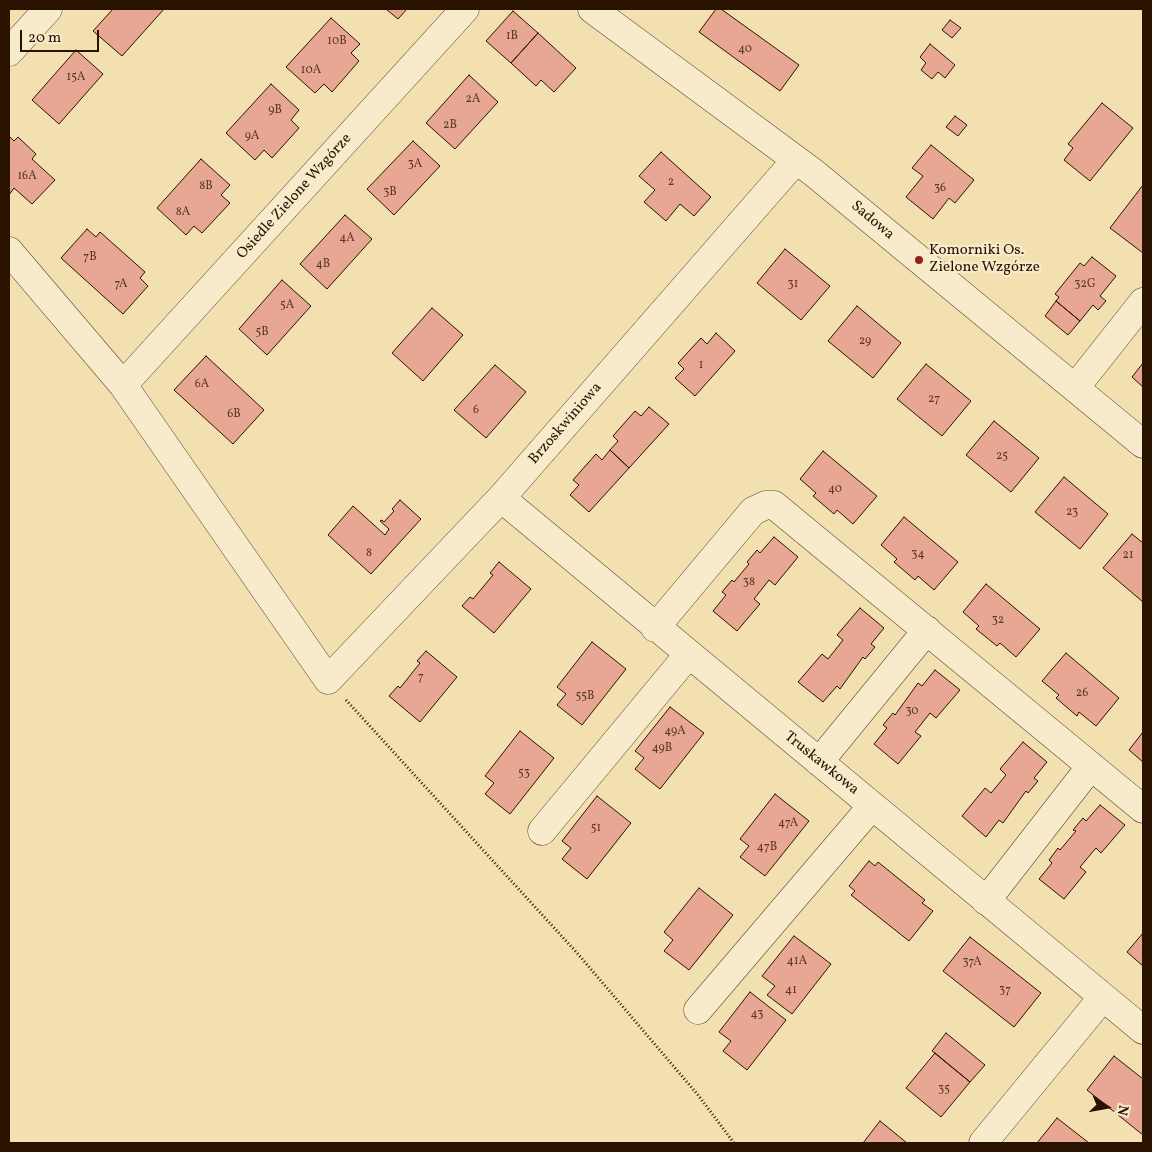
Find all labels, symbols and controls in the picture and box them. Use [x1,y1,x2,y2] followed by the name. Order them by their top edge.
[22,20,101,52] scale bar
[28,28,61,49] text: 20 m
[506,30,518,44] house number: 1B
[327,35,347,49] house number: 10B
[738,43,752,57] house number: 40
[301,64,321,78] house number: 10A
[67,71,85,85] house number: 15A
[466,93,480,107] house number: 2A
[268,104,282,118] house number: 9B
[443,119,457,133] house number: 2B
[234,130,356,264] street label: Osiedle Zielone Wzgórze
[245,130,259,144] house number: 9A
[408,158,422,172] house number: 3A
[17,170,37,184] house number: 16A
[668,176,674,190] house number: 2
[199,180,213,194] house number: 8B
[934,182,946,196] house number: 36
[383,186,397,200] house number: 3B
[847,198,897,244] street label: Sadowa
[176,206,190,220] house number: 8A
[339,232,355,246] house number: 4A
[929,242,1040,277] place label: Komorniki Os. Zielone Wzgórze
[83,251,97,265] house number: 7B
[913,254,925,266] marker: Komorniki Os. Zielone Wzgórze
[316,258,330,272] house number: 4B
[114,278,128,292] house number: 7A
[788,278,798,292] house number: 31
[1074,278,1096,292] house number: 32G
[280,299,294,313] house number: 5A
[255,326,269,340] house number: 5B
[859,335,871,349] house number: 29
[699,359,703,373] house number: 1
[195,378,209,392] house number: 6A
[526,380,606,468] street label: Brzoskwiniowa
[928,393,940,407] house number: 27
[473,404,479,418] house number: 6
[227,408,241,422] house number: 6B
[996,450,1008,464] house number: 25
[828,483,842,497] house number: 40
[1066,506,1078,520] house number: 23
[366,547,372,561] house number: 8
[911,548,925,562] house number: 34
[1122,549,1134,563] house number: 21
[743,576,755,590] house number: 38
[992,614,1004,628] house number: 32
[418,671,424,685] house number: 7
[1076,687,1088,701] house number: 26
[575,690,595,704] house number: 55B
[905,705,919,719] house number: 30
[664,725,686,739] house number: 49A
[780,728,862,800] street label: Truskawkowa
[652,742,672,756] house number: 49B
[518,767,530,781] house number: 53
[778,817,798,831] house number: 47A
[591,822,601,836] house number: 51
[757,841,777,855] house number: 47B
[787,955,807,969] house number: 41A
[962,956,982,970] house number: 37A
[785,984,797,998] house number: 41
[999,984,1011,998] house number: 37
[751,1008,763,1022] house number: 43
[1082,1082,1132,1132] north arrow
[938,1083,950,1097] house number: 35
[1112,1103,1133,1117] text: N

